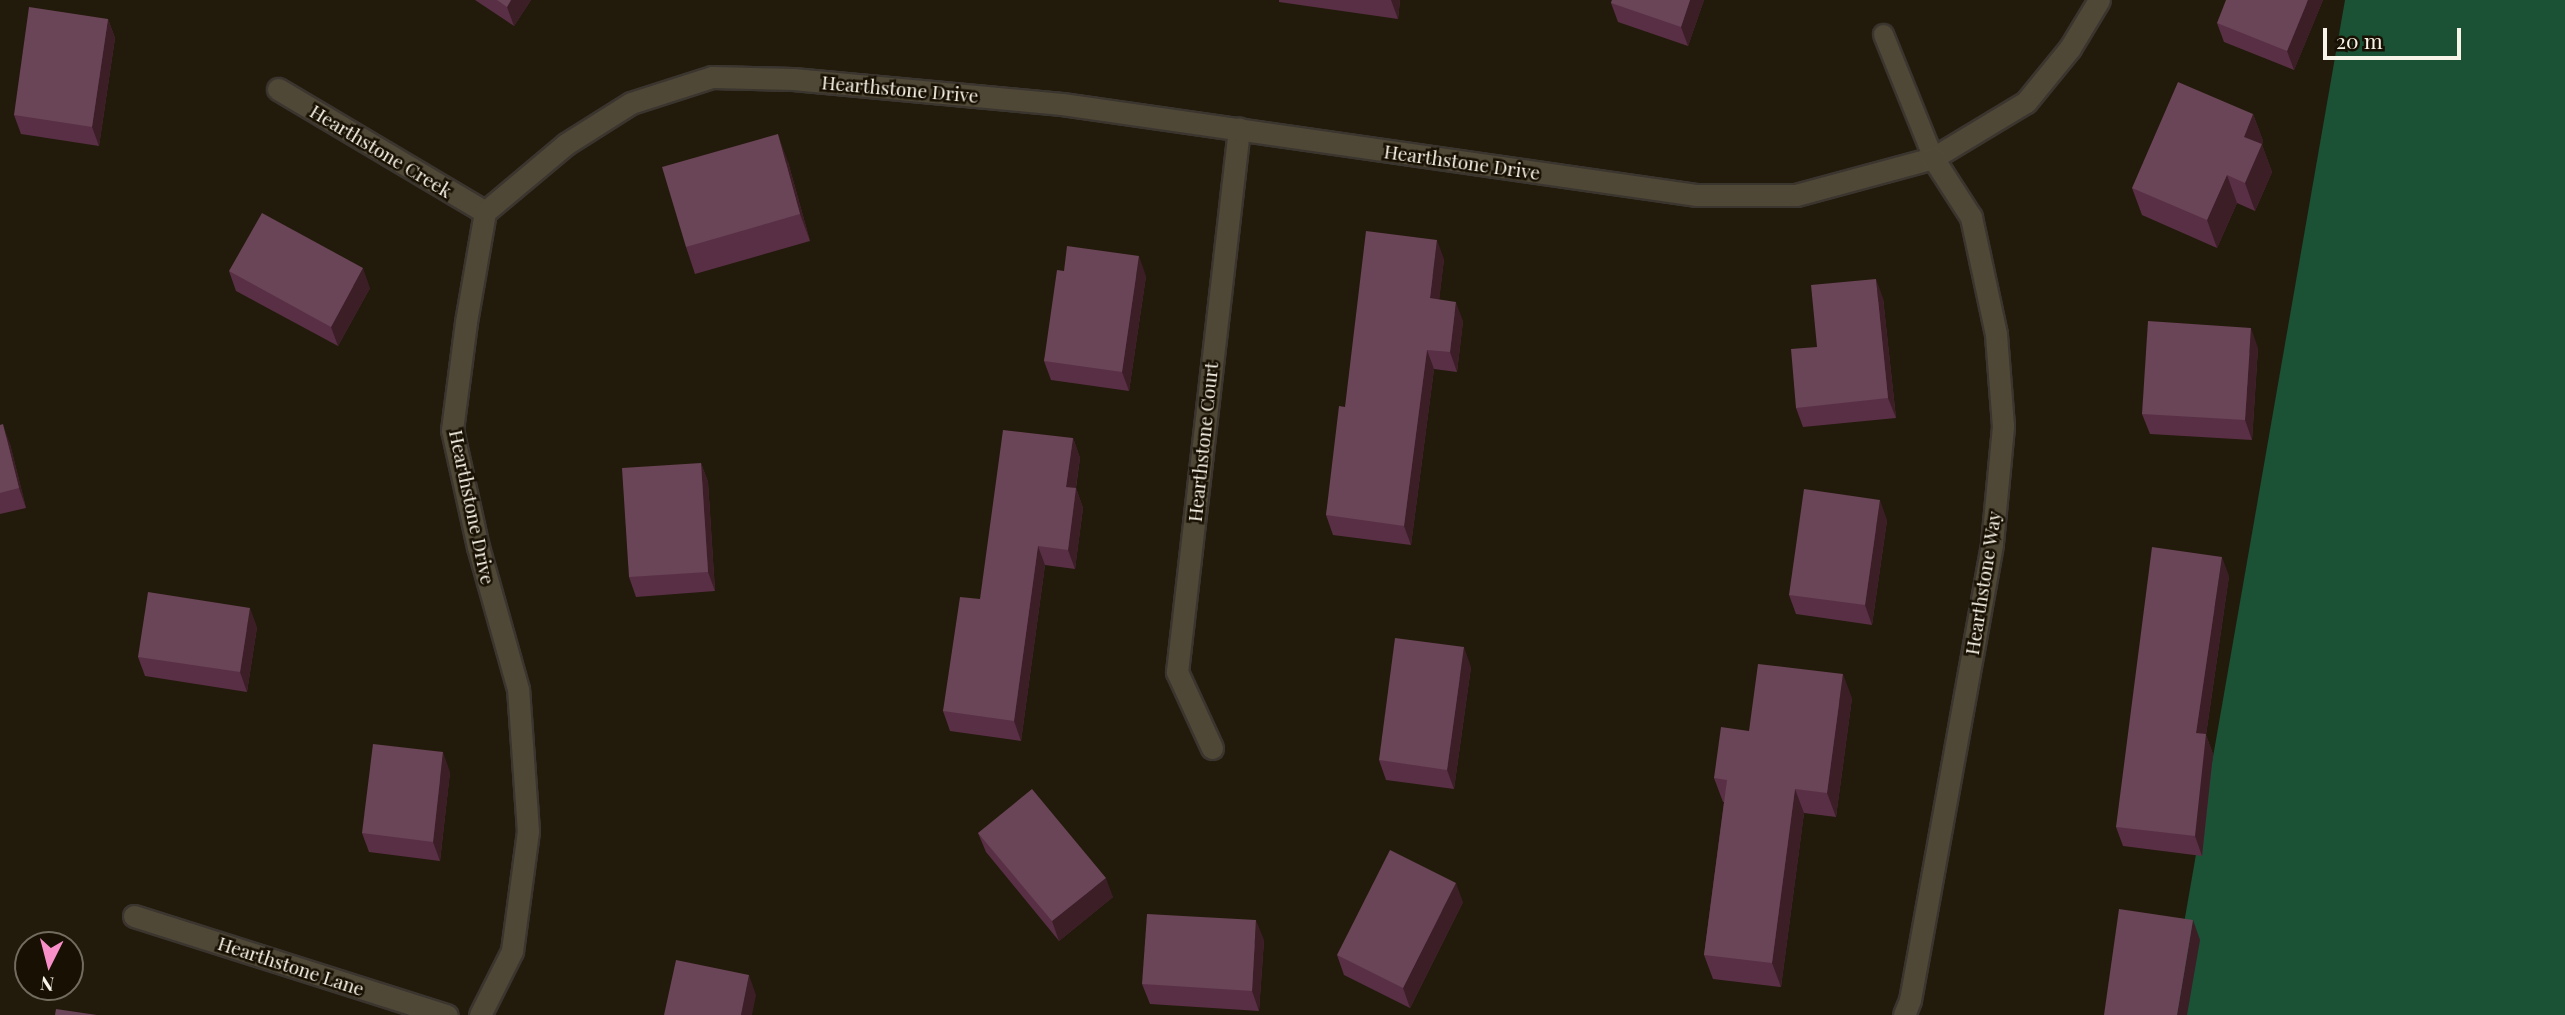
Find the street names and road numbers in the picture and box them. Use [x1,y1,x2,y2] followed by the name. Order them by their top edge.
[821,71,979,107] street label: Hearthstone Drive
[306,100,456,202] street label: Hearthstone Creek
[1383,140,1541,184] street label: Hearthstone Drive
[1183,361,1223,523] street label: Hearthstone Court
[444,428,500,586] street label: Hearthstone Drive
[1960,509,2006,657] street label: Hearthstone Way
[215,932,367,1000] street label: Hearthstone Lane

